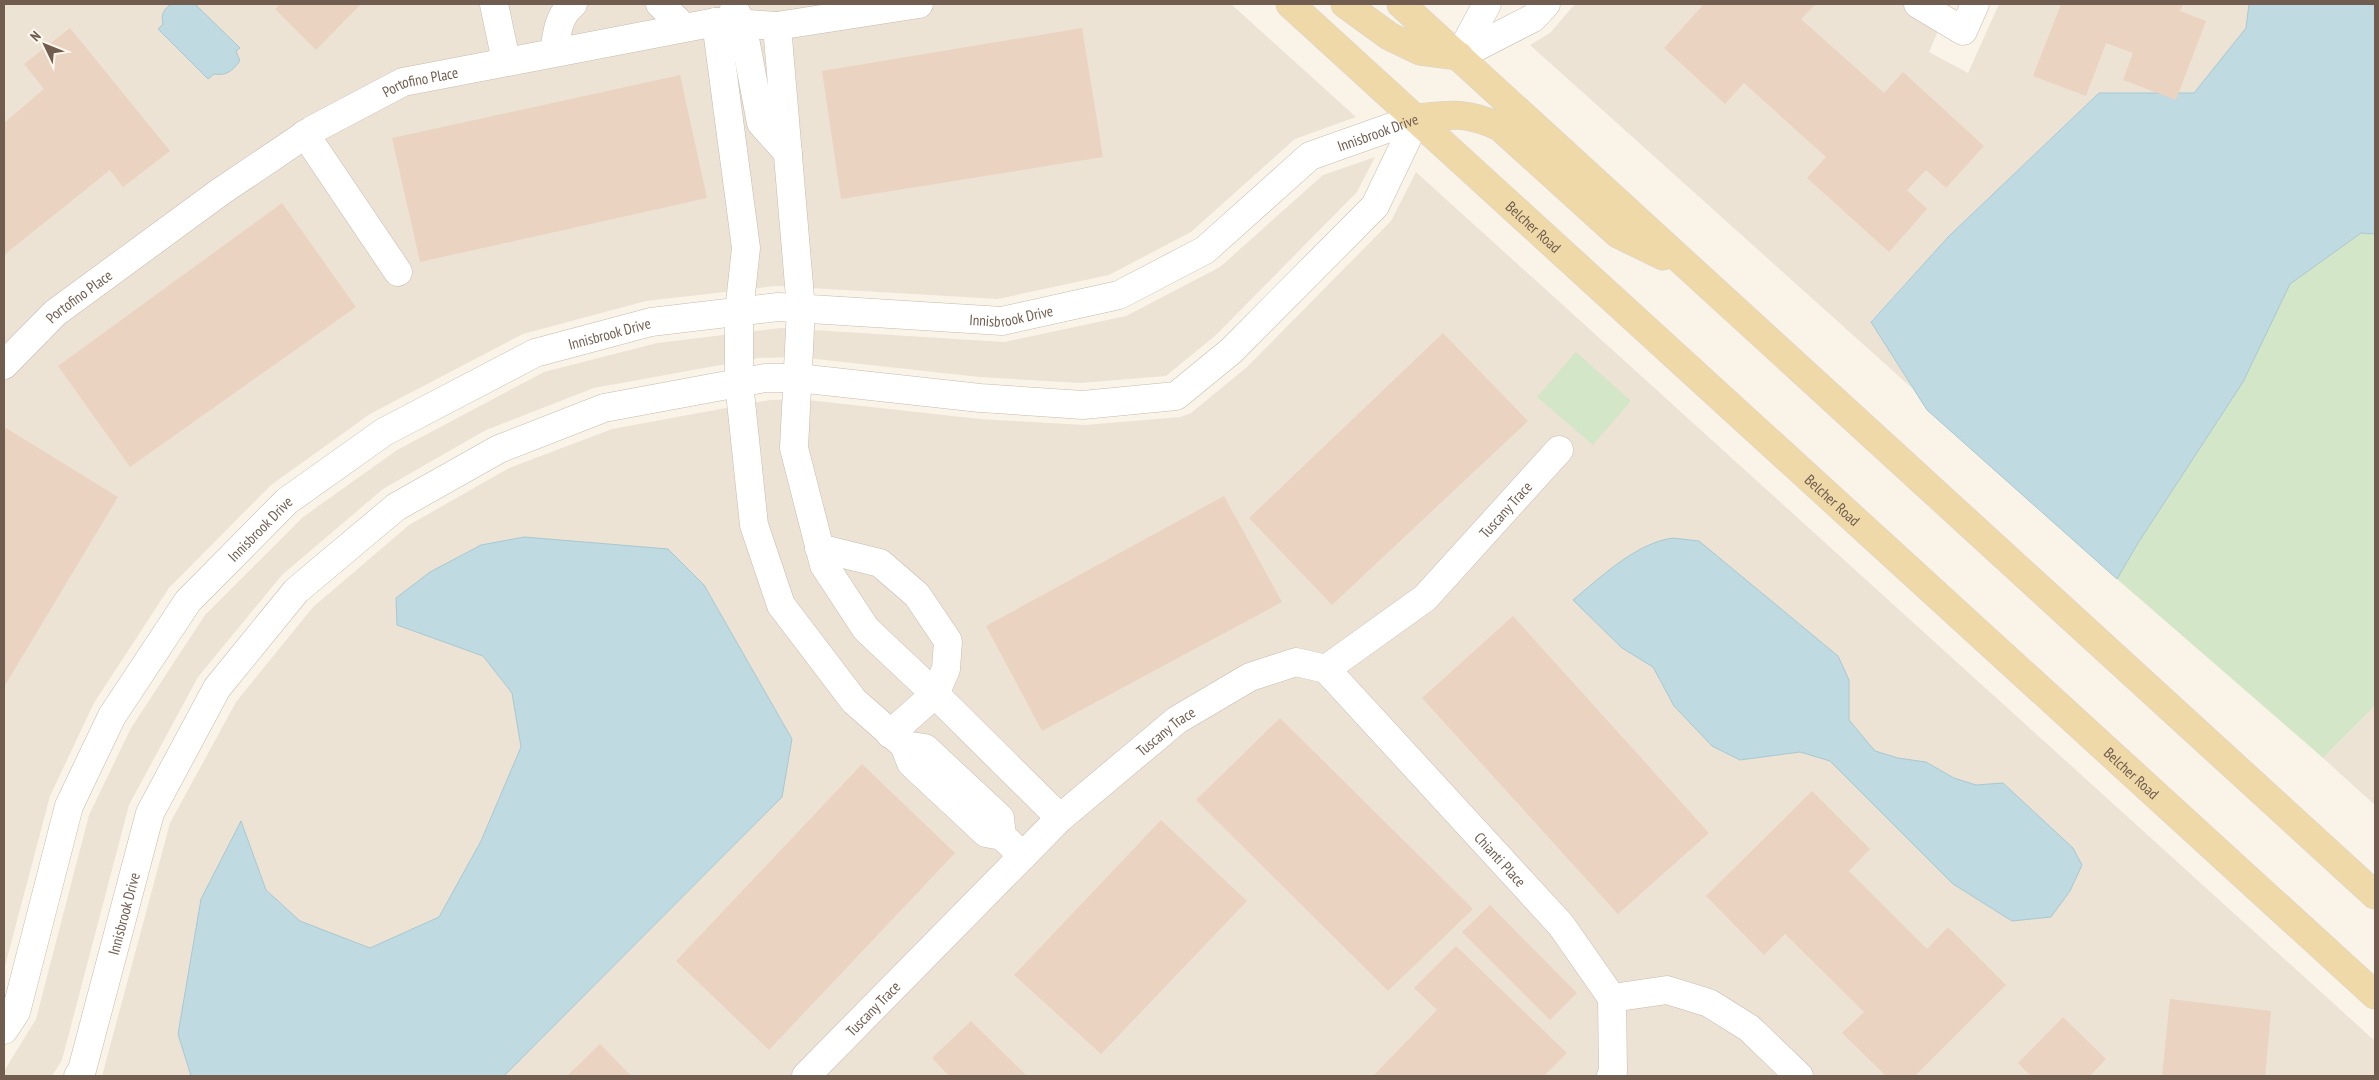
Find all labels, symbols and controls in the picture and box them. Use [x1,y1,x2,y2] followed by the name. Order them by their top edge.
[20,20,70,70] north arrow
[26,27,45,45] text: N
[379,62,460,101] street label: Portofino Place
[1334,109,1421,155] street label: Innisbrook Drive
[1502,197,1565,256] street label: Belcher Road
[41,265,116,327] street label: Portofino Place
[969,300,1055,331] street label: Innisbrook Drive
[566,313,653,353] street label: Innisbrook Drive
[1801,470,1864,530] street label: Belcher Road
[1475,477,1536,542] street label: Tuscany Trace
[223,491,295,565] street label: Innisbrook Drive
[1132,702,1198,760] street label: Tuscany Trace
[2100,743,2163,803] street label: Belcher Road
[1471,828,1530,890] street label: Chianti Place
[103,870,143,957] street label: Innisbrook Drive
[841,977,904,1040] street label: Tuscany Trace

